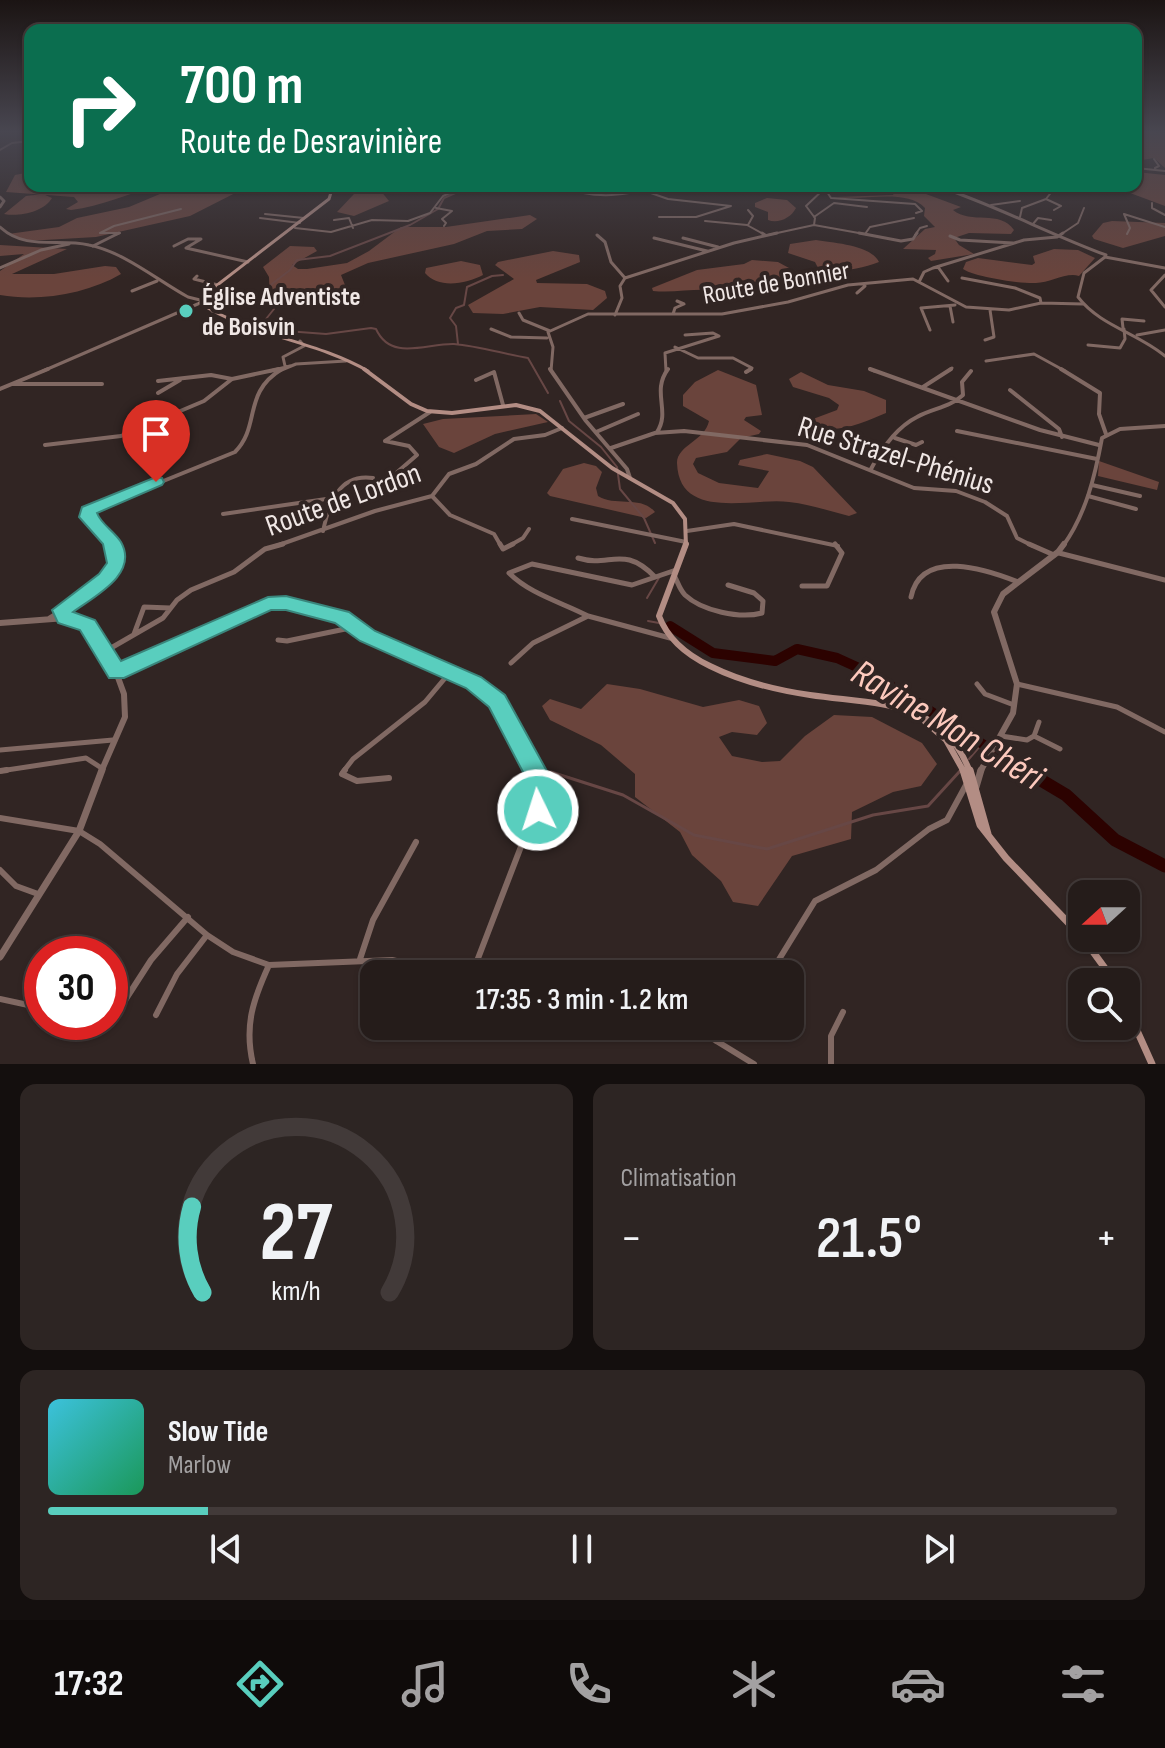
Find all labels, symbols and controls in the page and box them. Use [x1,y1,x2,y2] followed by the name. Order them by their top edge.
[180,53,303,120] text: 700 m
[48,56,152,160] icon: right
[180,121,442,164] text: Route de Desravinière
[700,255,853,312] street label: Route de Bonnier
[202,282,361,343] place label: Église Adventiste de Boisvin
[177,302,195,320] marker: Église Adventiste de Boisvin
[122,400,190,482] pin
[793,409,998,503] street label: Rue Strazel-Phénius
[134,412,178,456] icon: arrive
[261,455,426,545] street label: Route de Lordon
[843,650,1052,801] water label: Ravine Mon Chéri
[496,768,580,852] position arrow
[1068,880,1140,952] north arrow
[1068,880,1140,1040] map controls
[24,936,128,1040] speed limit sign: 30
[1068,968,1140,1040] button: search
[476,982,688,1018] text: 17:35 · 3 min · 1.2 km
[621,1163,737,1194] text: Climatisation
[260,1184,333,1284] text: 27
[816,1203,922,1275] text: 21.5°
[621,1212,642,1265] text: −
[1095,1212,1117,1265] text: +
[272,1274,321,1309] text: km/h
[168,1414,268,1450] text: Slow Tide
[168,1450,231,1481] text: Marlow
[204,1527,248,1571] icon: previous
[560,1527,604,1571] icon: pause
[917,1527,961,1571] icon: next
[232,1656,288,1712] icon: directions
[397,1656,453,1712] icon: music
[561,1656,617,1712] icon: phone
[726,1656,782,1712] icon: climate
[890,1656,946,1712] icon: car
[1055,1656,1111,1712] icon: filters
[54,1663,124,1706] text: 17:32

